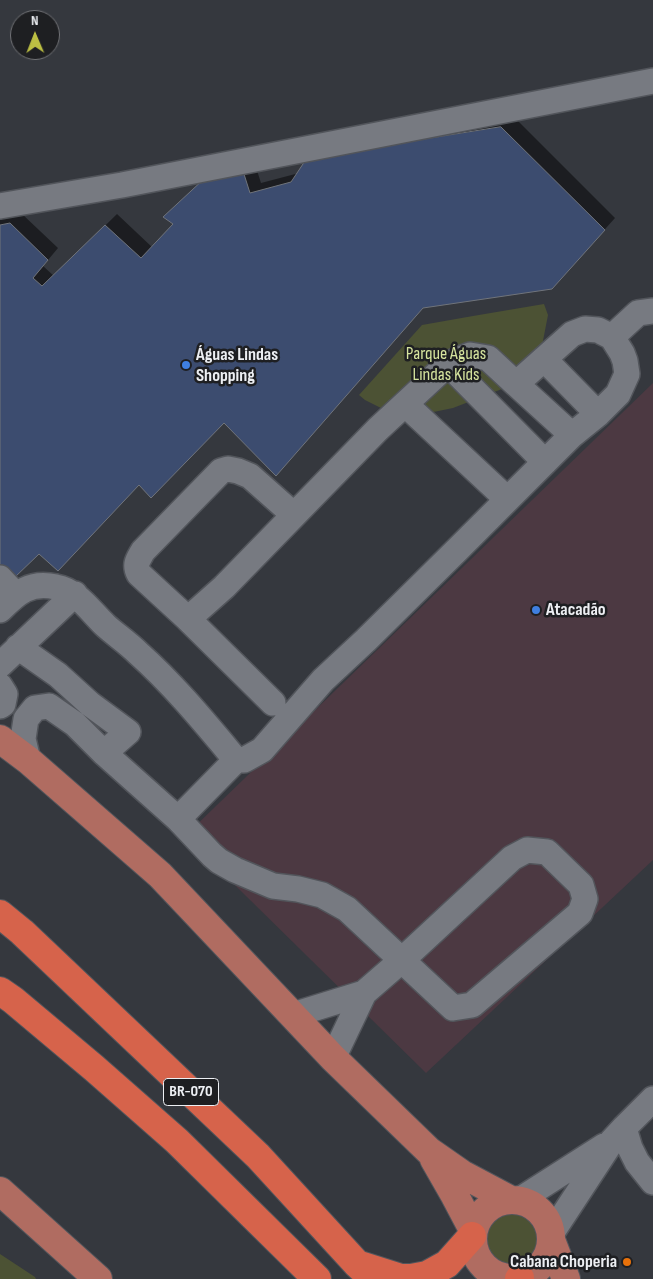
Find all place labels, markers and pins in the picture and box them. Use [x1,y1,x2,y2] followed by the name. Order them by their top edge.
[196,344,278,386] place label: Águas Lindas Shopping
[180,359,192,371] marker: Águas Lindas Shopping
[546,599,606,621] place label: Atacadão
[530,604,542,616] marker: Atacadão
[510,1251,617,1273] place label: Cabana Choperia
[621,1256,633,1268] marker: Cabana Choperia

